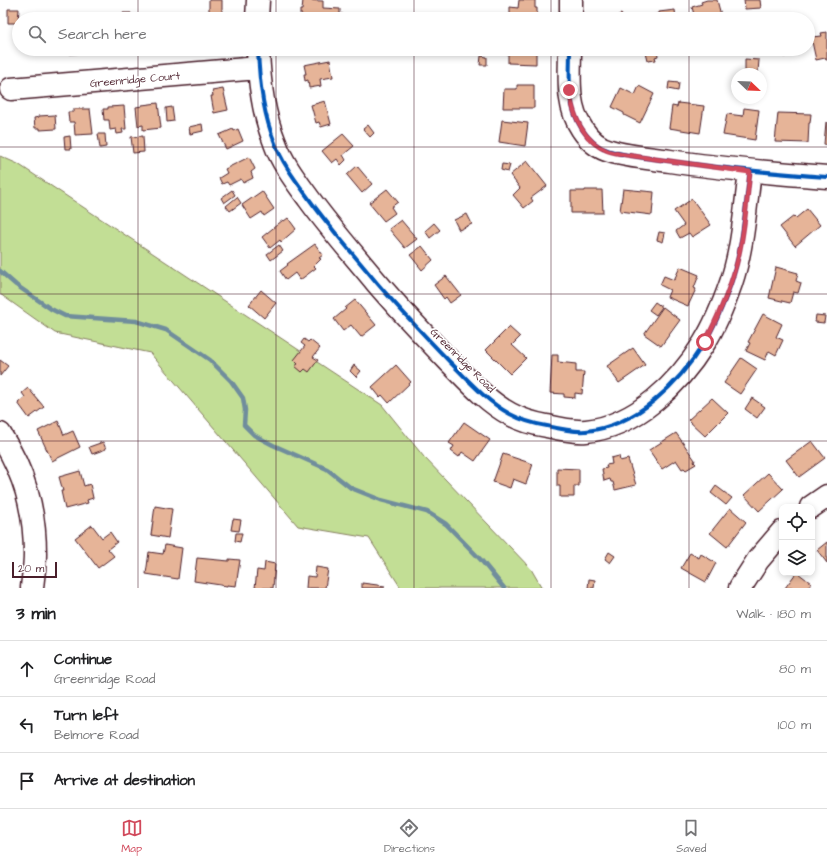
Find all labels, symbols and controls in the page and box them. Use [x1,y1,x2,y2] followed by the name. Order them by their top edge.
[12,12,815,56] search box
[26,23,48,45] icon: search
[58,24,147,45] text: Search here
[89,68,181,92] street label: Greenridge Court
[731,68,767,104] north arrow
[560,81,578,99] route end
[426,325,499,397] street label: Greenridge Road
[696,333,714,351] route start
[779,504,815,576] map controls
[779,504,815,540] button: locate
[779,540,815,576] button: layers
[12,560,57,579] scale bar
[18,561,44,576] text: 20 m
[16,602,56,626] text: 3 min
[736,605,811,623] text: Walk · 180 m
[54,649,112,670] text: Continue
[16,658,38,680] icon: ahead
[779,660,811,678] text: 80 m
[54,670,155,688] text: Greenridge Road
[54,705,118,726] text: Turn left
[16,714,38,736] icon: left
[778,716,811,734] text: 100 m
[54,726,139,744] text: Belmore Road
[16,770,38,792] icon: arrive
[54,770,195,791] text: Arrive at destination
[121,817,143,856] tab: Map
[384,817,435,856] tab: Directions
[676,817,706,856] tab: Saved

